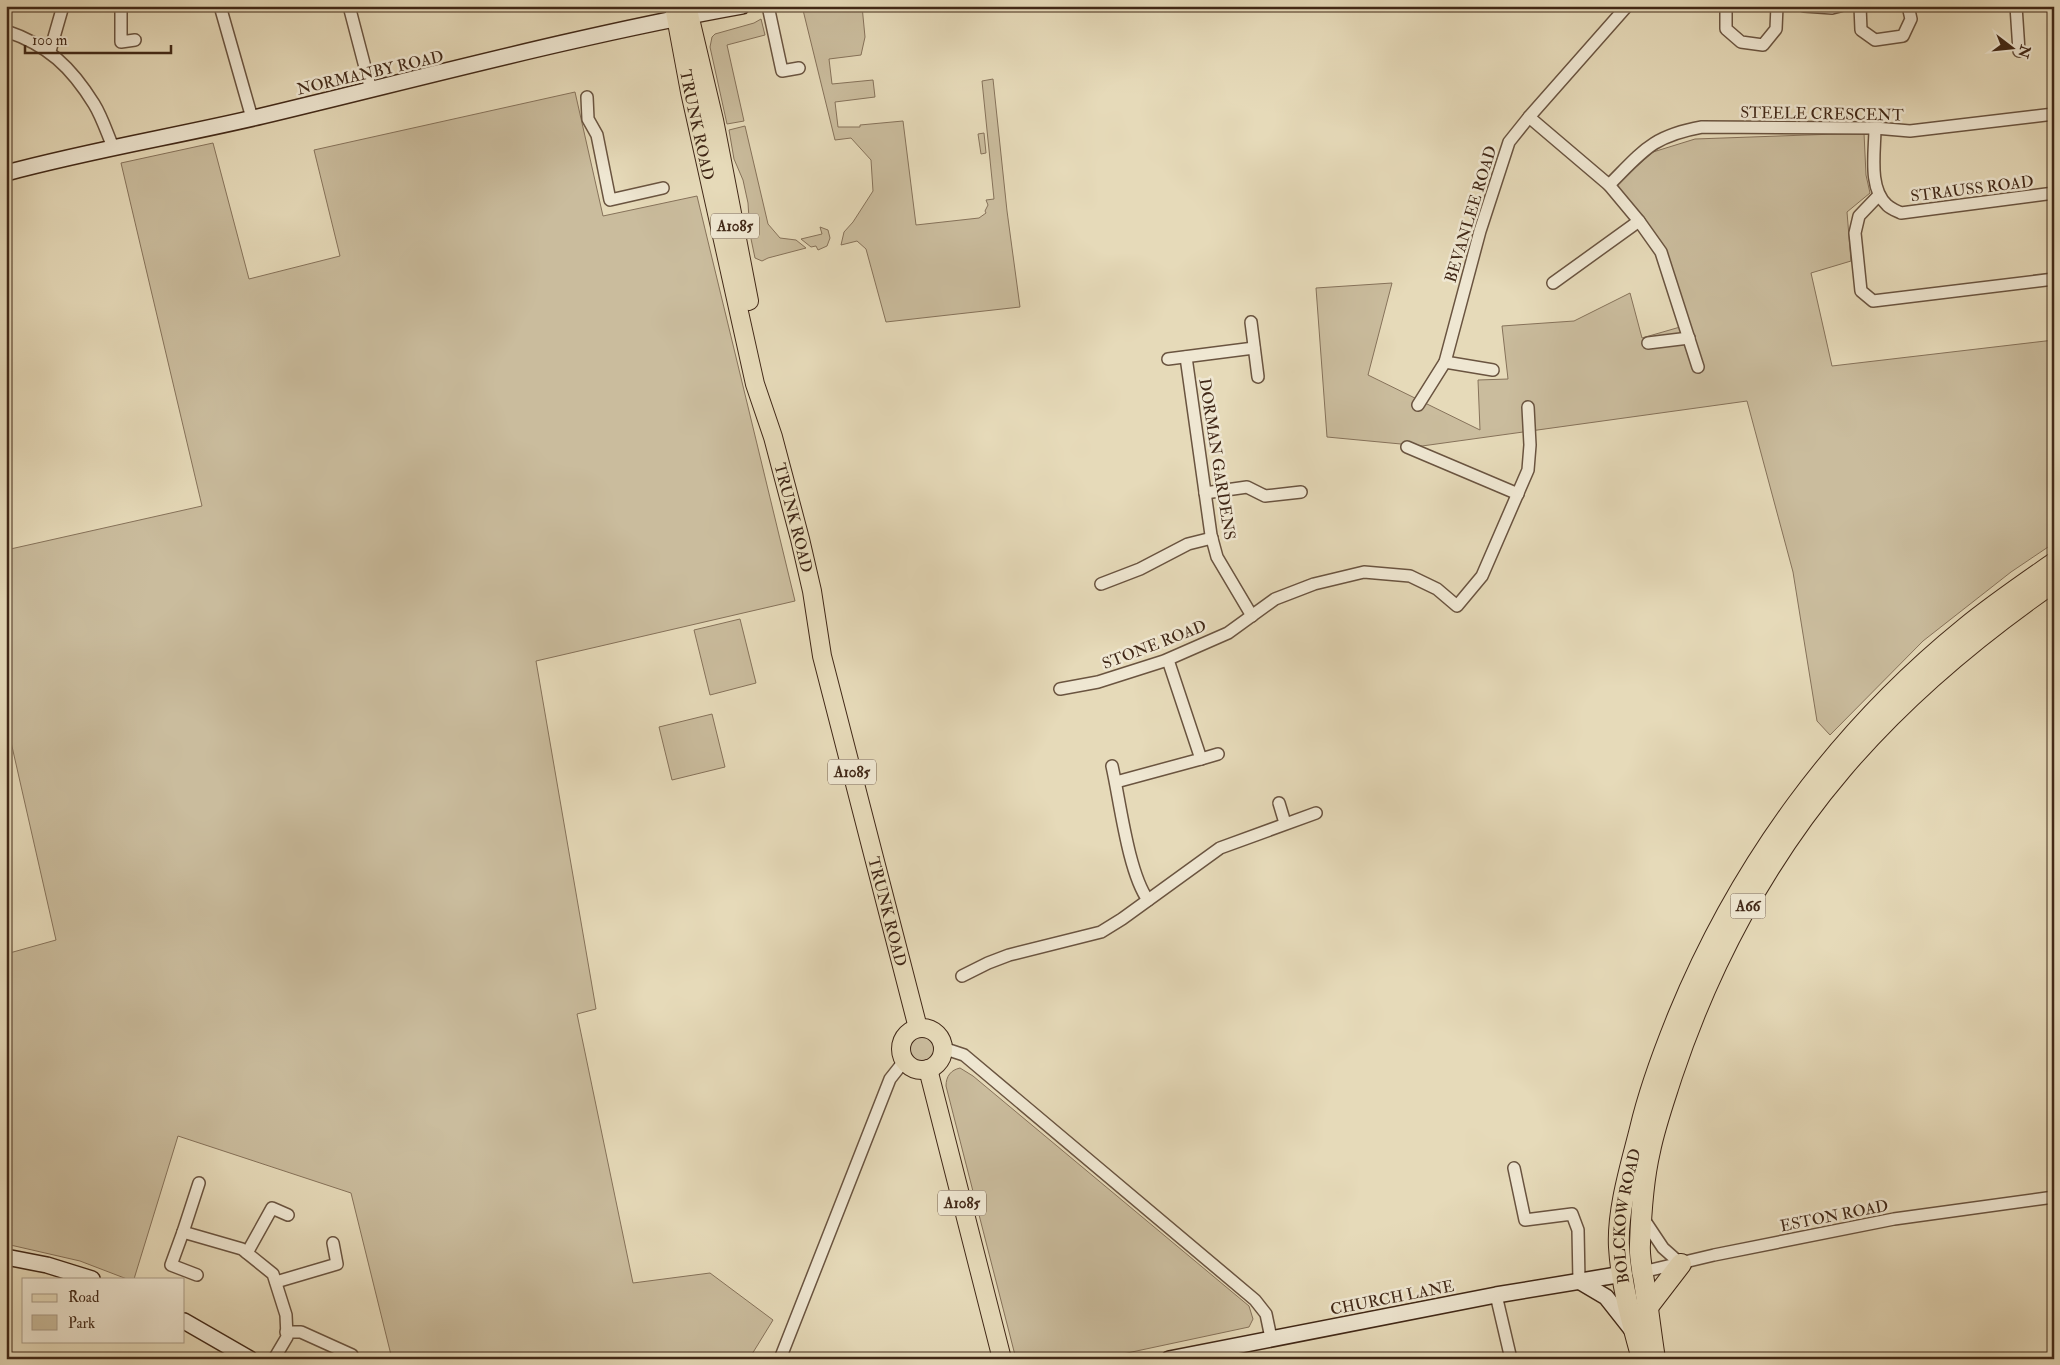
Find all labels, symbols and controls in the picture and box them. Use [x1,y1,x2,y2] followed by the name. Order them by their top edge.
[25,22,171,54] scale bar
[1988,22,2038,72] north arrow
[32,31,68,50] text: 100 m
[2014,42,2034,60] text: N
[295,46,446,100] street label: NORMANBY ROAD
[675,68,718,182] street label: TRUNK ROAD
[1740,103,1904,125] street label: STEELE CRESCENT
[1441,143,1501,285] street label: BEVANLEE ROAD
[1910,172,2035,206] street label: STRAUSS ROAD
[711,214,759,238] road number: A1085
[1194,377,1240,541] street label: DORMAN GARDENS
[769,461,816,575] street label: TRUNK ROAD
[1099,616,1209,674] street label: STONE ROAD
[828,760,876,784] road number: A1085
[863,855,911,969] street label: TRUNK ROAD
[1730,894,1766,918] road number: A66
[1610,1146,1646,1285] street label: BOLCKOW ROAD
[938,1190,986,1216] road number: A1085
[1778,1196,1890,1236] street label: ESTON ROAD
[1329,1276,1456,1320] street label: CHURCH LANE
[22,1278,185,1342] legend
[68,1288,100,1307] text: Road
[68,1314,95,1333] text: Park

